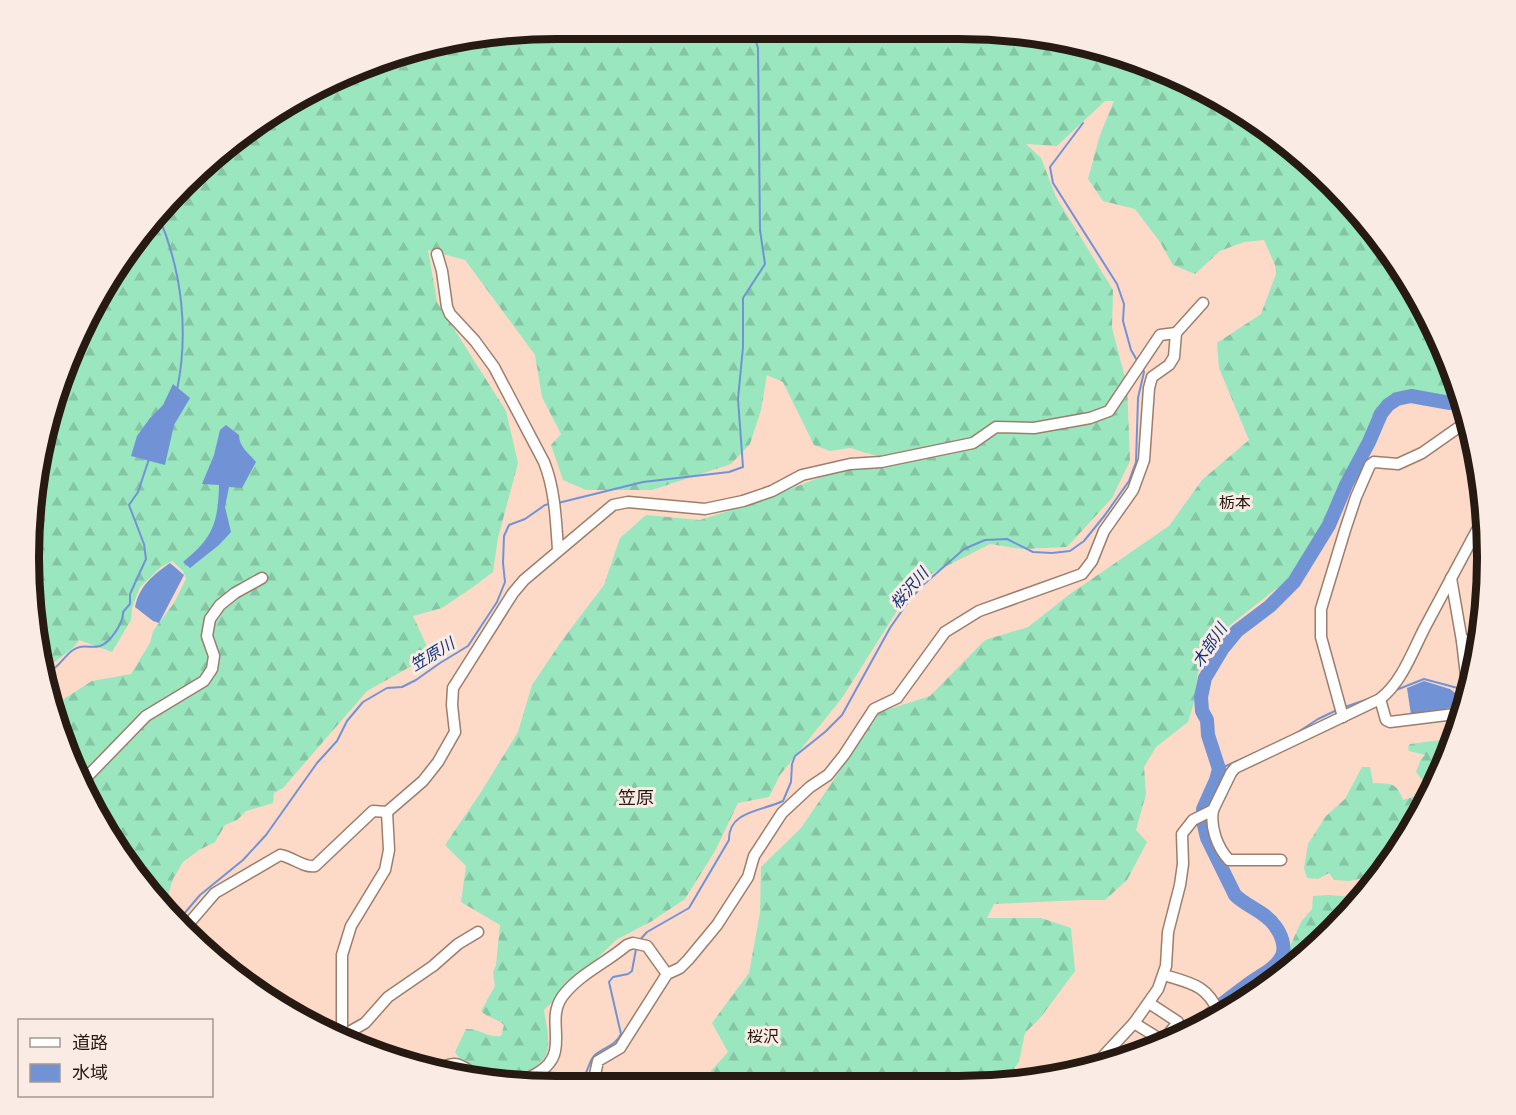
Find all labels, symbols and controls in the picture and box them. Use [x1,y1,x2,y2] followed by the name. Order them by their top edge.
[1219,492,1251,511] district label: 栃本
[886,562,933,612] water label: 桜沢川
[1187,618,1231,670] water label: 木部川
[406,632,459,674] water label: 笠原川
[618,786,654,808] district label: 笠原
[18,1019,213,1097] legend
[747,1026,779,1045] district label: 桜沢
[72,1031,108,1053] text: 道路
[72,1061,108,1083] text: 水域

